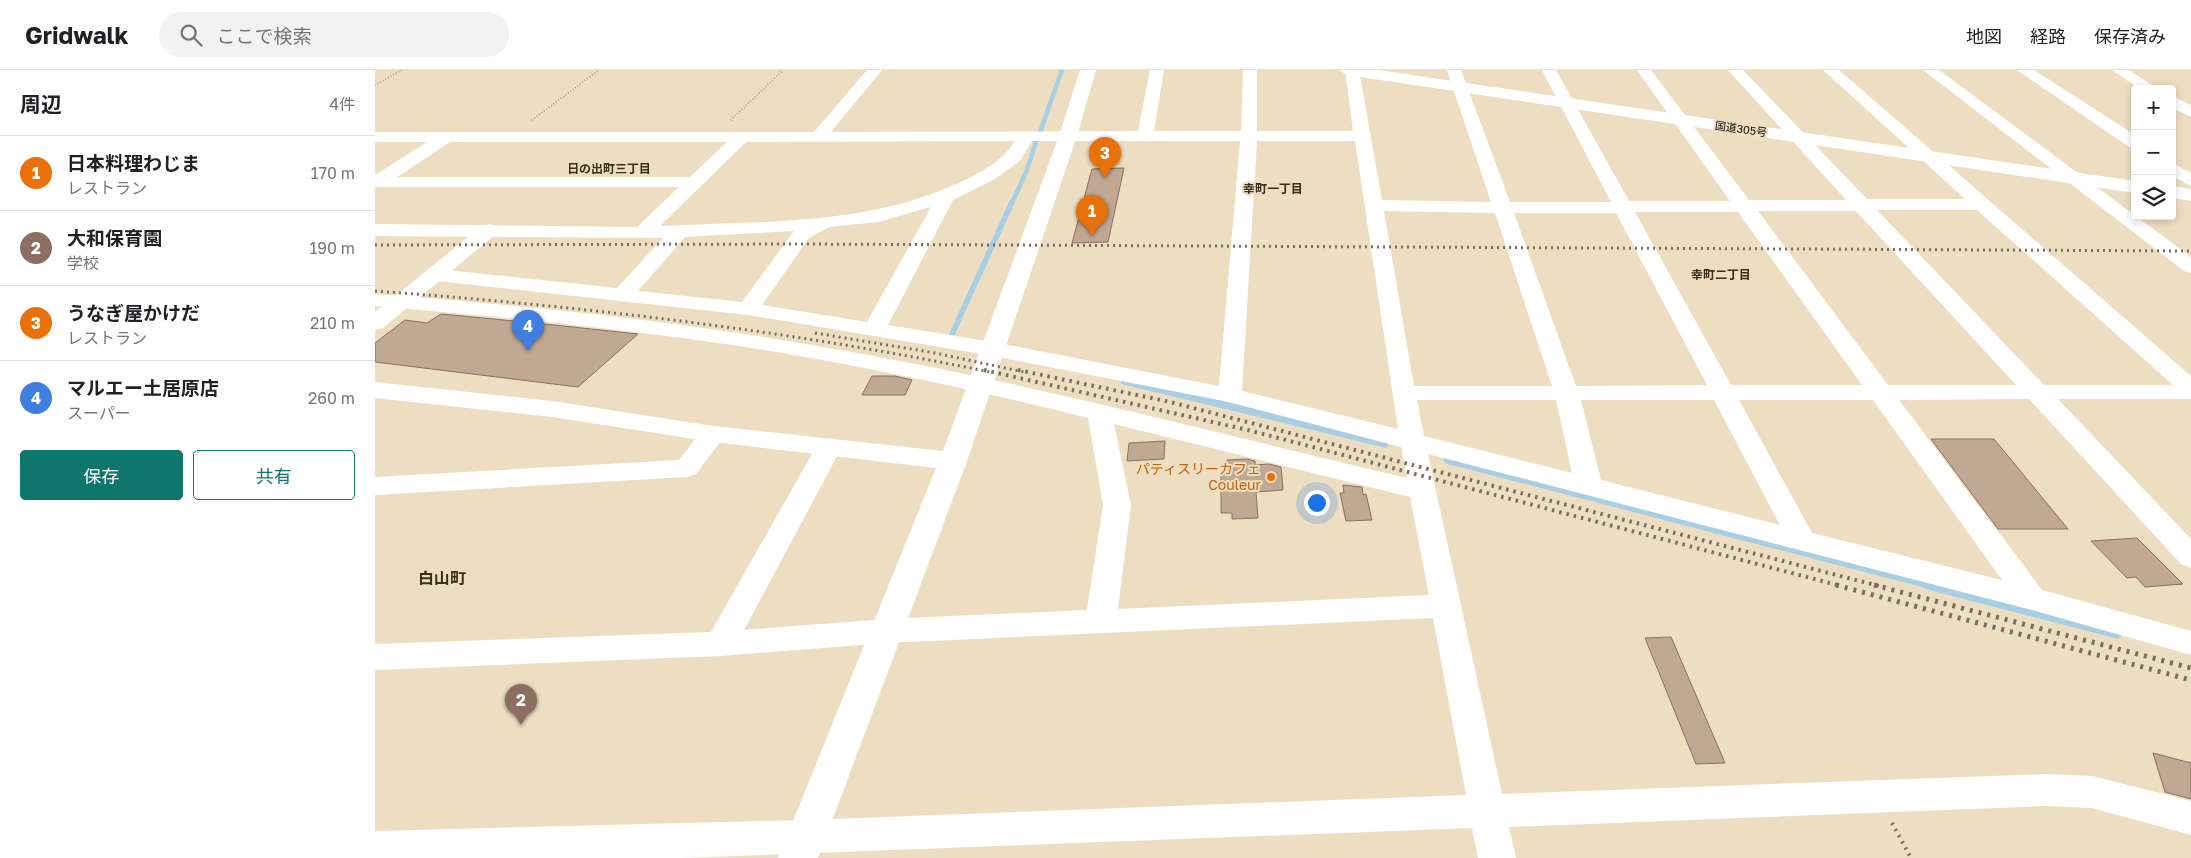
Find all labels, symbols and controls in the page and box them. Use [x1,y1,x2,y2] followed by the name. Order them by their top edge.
[159,12,509,57] search box
[25,20,129,49] text: Gridwalk
[177,21,205,49] icon: search
[217,24,312,47] text: ここで検索
[1966,25,2002,47] text: 地図
[2030,25,2066,47] text: 経路
[2094,25,2166,47] text: 保存済み
[2131,85,2176,220] map controls
[2131,85,2176,130] button: +
[20,91,62,117] text: 周辺
[329,94,355,114] text: 4件
[1714,118,1768,139] street label: 国道305号
[2131,130,2176,175] button: −
[1089,137,1121,178] pin: 3
[67,151,200,174] text: 日本料理わじま
[567,161,651,176] district label: 日の出町三丁目
[32,163,40,183] text: 1
[311,163,355,183] text: 170 m
[2131,175,2176,220] button: layers
[67,178,147,198] text: レストラン
[1243,181,1303,196] district label: 幸町一丁目
[1076,195,1108,236] pin: 1
[67,226,162,249] text: 大和保育園
[31,238,41,258] text: 2
[309,238,355,258] text: 190 m
[67,253,99,273] text: 学校
[1691,267,1751,282] district label: 幸町二丁目
[67,301,200,324] text: うなぎ屋かけだ
[512,310,544,351] pin: 4
[31,313,41,333] text: 3
[310,313,355,333] text: 210 m
[67,328,147,348] text: レストラン
[67,376,219,399] text: マルエー土居原店
[31,388,41,408] text: 4
[308,388,355,408] text: 260 m
[67,403,131,423] text: スーパー
[20,450,183,500] button: 保存
[193,450,355,500] button: 共有
[1136,460,1262,493] place label: パティスリーカフェ Couleur
[1265,471,1277,483] marker: パティスリーカフェ Couleur
[1304,490,1330,516] your location
[418,568,466,588] district label: 白山町
[505,684,537,725] pin: 2

